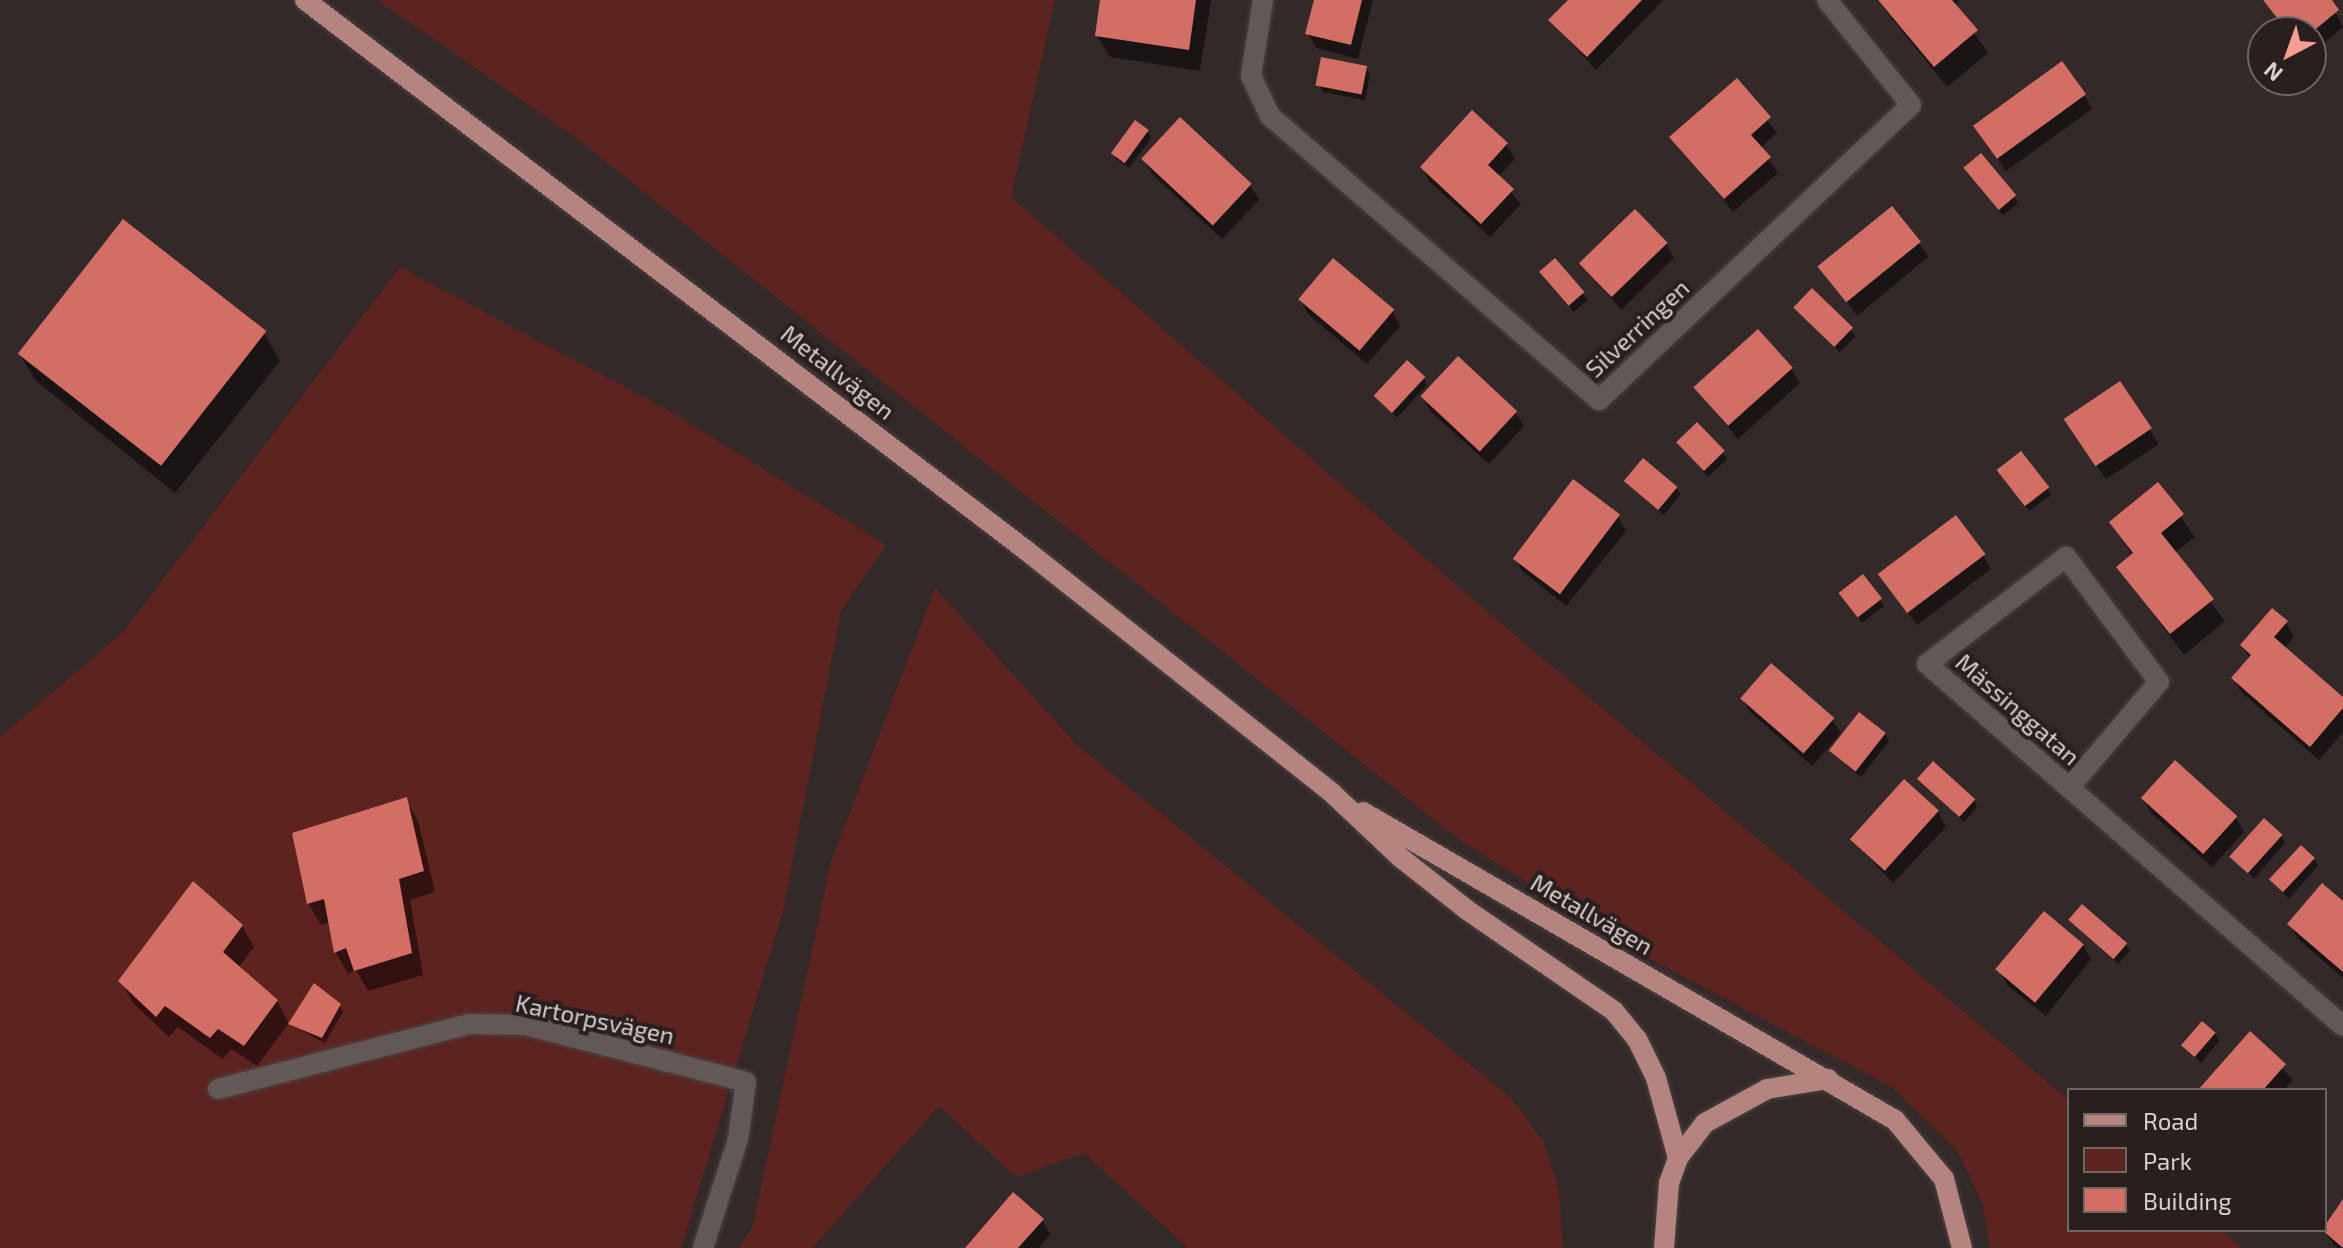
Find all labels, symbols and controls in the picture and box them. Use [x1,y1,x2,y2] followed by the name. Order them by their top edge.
[2247,16,2327,96] north arrow
[2258,58,2287,88] text: N
[1579,273,1695,383] street label: Silverringen
[776,319,900,425] street label: Metallvägen
[1950,647,2086,771] street label: Mässinggatan
[1526,868,1658,960] street label: Metallvägen
[513,988,677,1050] street label: Kartorpsvägen
[2067,1088,2327,1232] legend
[2143,1106,2198,1135] text: Road
[2143,1146,2192,1175] text: Park
[2143,1186,2232,1215] text: Building

